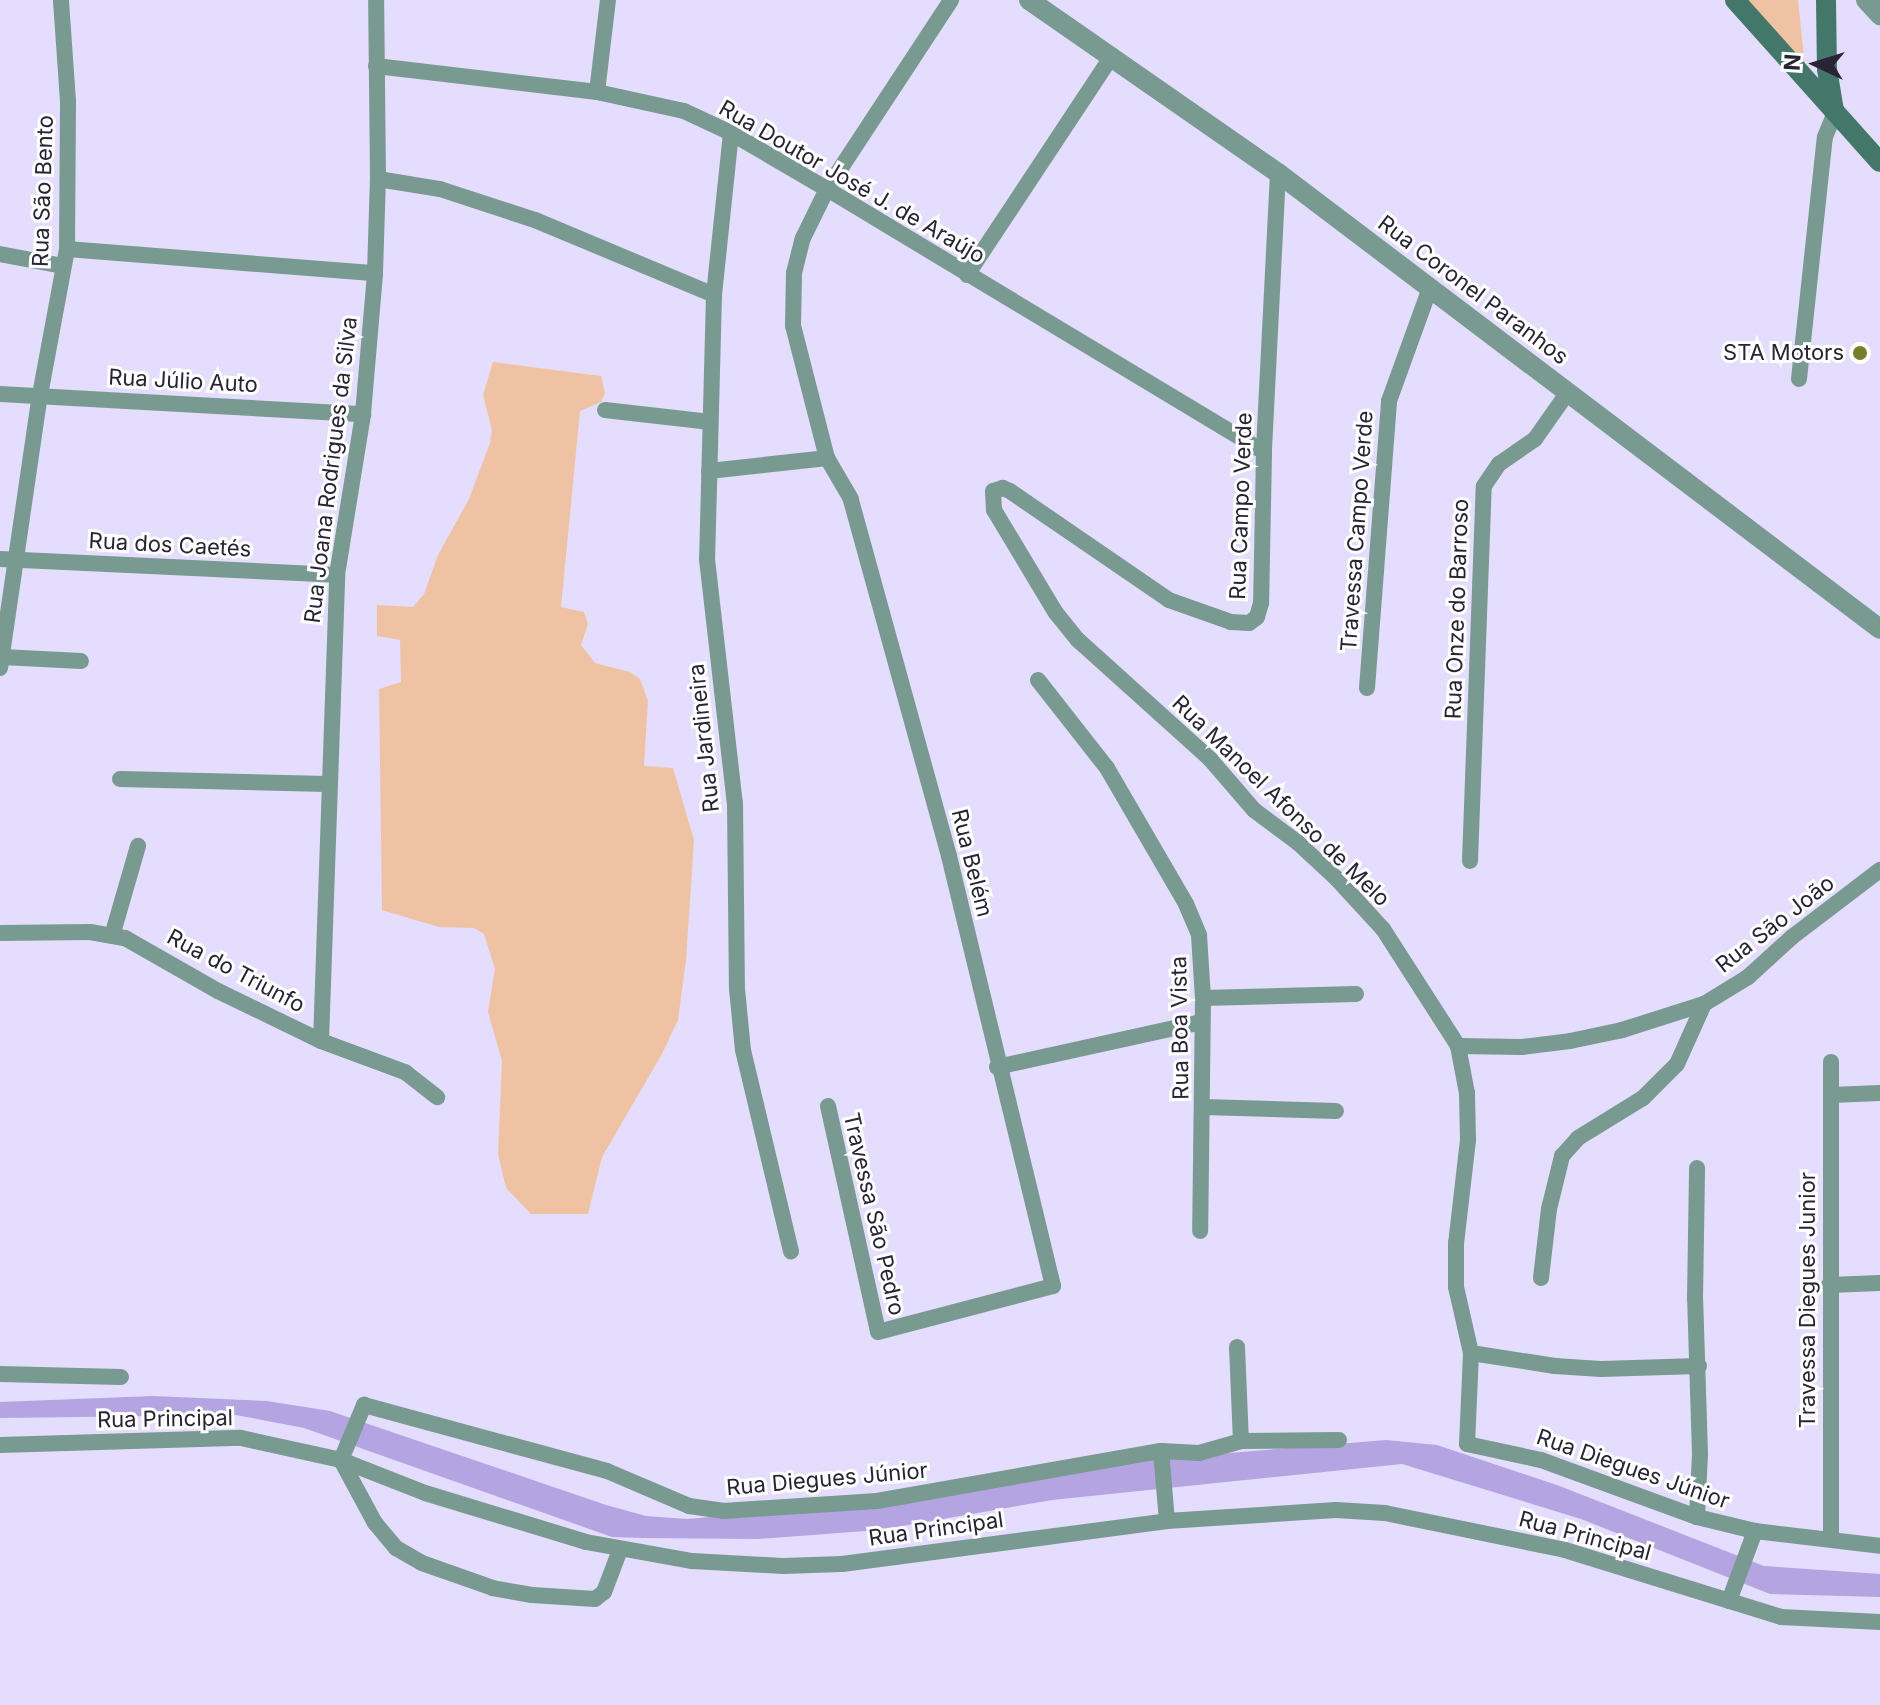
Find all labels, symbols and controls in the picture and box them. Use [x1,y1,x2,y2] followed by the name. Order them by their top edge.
[1776,24,1856,104] north arrow
[1779,53,1806,72] text: N
[714,95,990,269] street label: Rua Doutor José J. de Araújo
[27,115,59,267] street label: Rua São Bento
[1373,210,1573,370] street label: Rua Coronel Paranhos
[299,315,363,625] street label: Rua Joana Rodrigues da Silva
[1723,340,1844,366] place label: STA Motors
[1851,344,1869,362] marker: STA Motors
[108,364,258,398] street label: Rua Júlio Auto
[1335,410,1379,652] street label: Travessa Campo Verde
[1225,412,1257,600] street label: Rua Campo Verde
[1440,498,1474,720] street label: Rua Onze do Barroso
[88,528,252,562] street label: Rua dos Caetés
[683,662,725,814] street label: Rua Jardineira
[1167,690,1395,912] street label: Rua Manoel Afonso de Melo
[946,806,998,920] street label: Rua Belém
[1711,870,1839,978] street label: Rua São João
[163,924,309,1018] street label: Rua do Triunfo
[1166,956,1194,1100] street label: Rua Boa Vista
[838,1110,910,1318] street label: Travessa São Pedro
[1795,1172,1821,1428] street label: Travessa Diegues Junior
[97,1405,233,1433] street label: Rua Principal
[1533,1424,1733,1514] street label: Rua Diegues Júnior
[725,1457,929,1501] street label: Rua Diegues Júnior
[867,1506,1005,1552] street label: Rua Principal
[1516,1506,1654,1566] street label: Rua Principal

